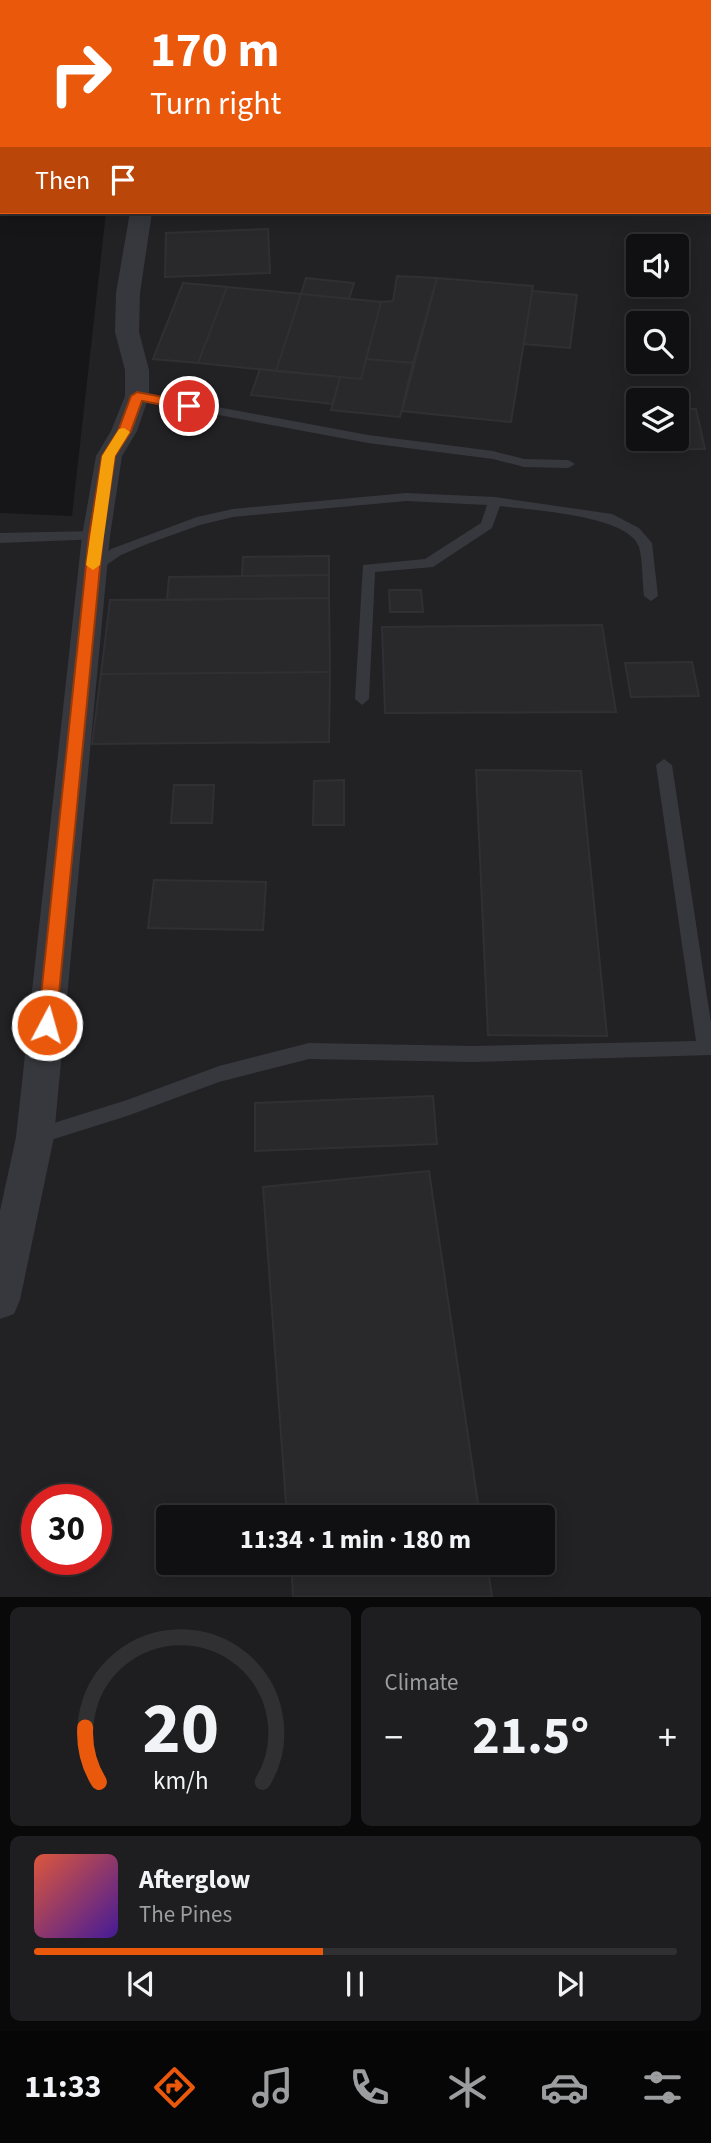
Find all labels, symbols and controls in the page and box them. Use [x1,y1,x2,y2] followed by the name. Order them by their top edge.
[150,16,279,86] text: 170 m
[35,28,126,119] icon: right
[150,81,281,127] text: Turn right
[104,161,142,199] icon: arrive
[35,162,90,199] text: Then
[626,234,689,451] map controls
[626,234,689,297] button: sound
[626,311,689,374] button: search
[159,376,219,436] pin
[170,387,208,425] icon: arrive
[626,388,689,451] button: layers
[10,988,84,1062] position arrow
[21,1484,112,1575] speed limit sign: 30
[240,1521,471,1558] text: 11:34 · 1 min · 180 m
[385,1666,458,1699] text: Climate
[142,1678,219,1782] text: 20
[472,1700,589,1774] text: 21.5°
[385,1711,403,1765] text: −
[658,1711,677,1765] text: +
[153,1763,208,1799] text: km/h
[139,1861,250,1898] text: Afterglow
[139,1898,232,1931] text: The Pines
[122,1965,160,2003] icon: previous
[336,1965,374,2003] icon: pause
[551,1965,589,2003] icon: next
[150,2063,199,2112] icon: directions
[248,2063,297,2112] icon: music
[345,2063,394,2112] icon: phone
[443,2063,492,2112] icon: climate
[540,2063,589,2112] icon: car
[638,2063,687,2112] icon: filters
[24,2064,101,2110] text: 11:33

